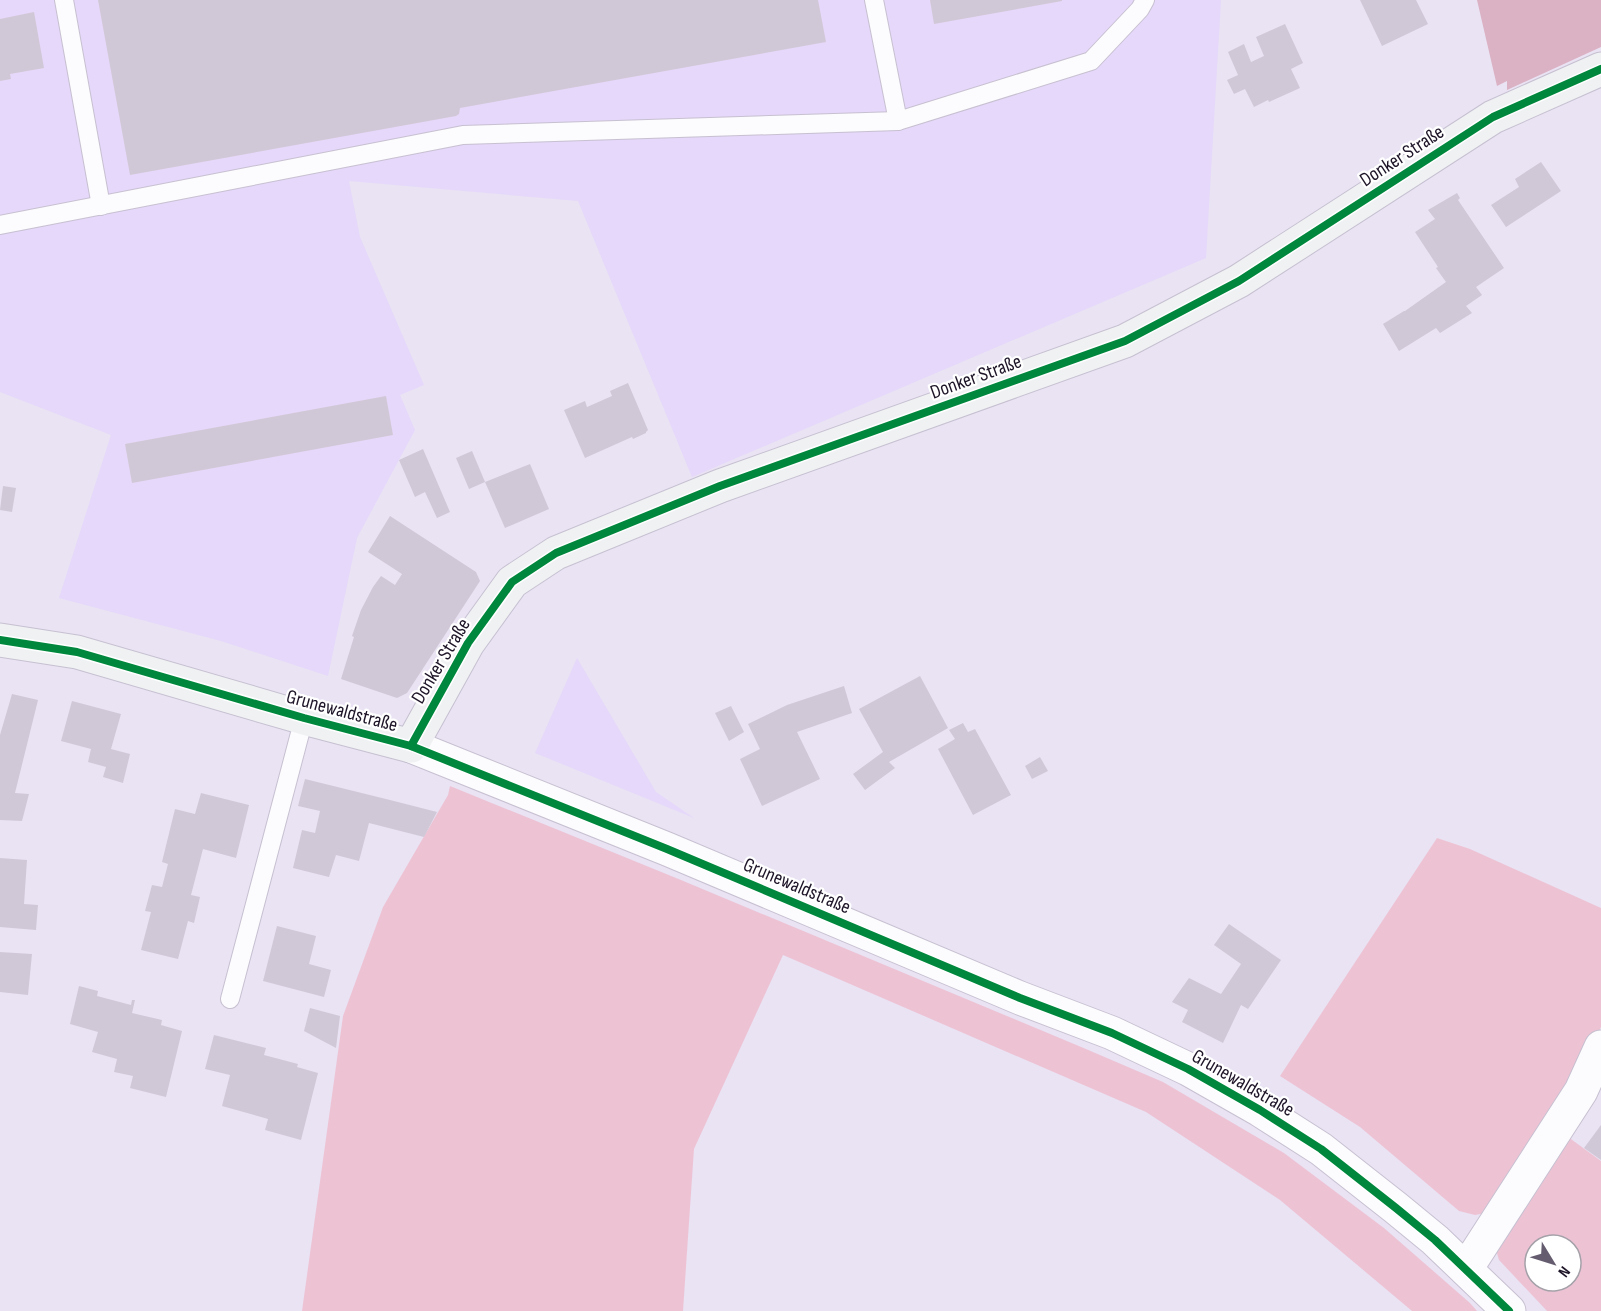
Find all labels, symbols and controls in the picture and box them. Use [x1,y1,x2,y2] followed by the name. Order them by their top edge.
[1356,120,1448,192] street label: Donker Straße
[927,349,1025,405] street label: Donker Straße
[406,614,476,708] street label: Donker Straße
[284,685,400,737] street label: Grunewaldstraße
[740,853,854,919] street label: Grunewaldstraße
[1188,1044,1298,1122] street label: Grunewaldstraße
[1523,1233,1583,1293] north arrow
[1554,1262,1574,1281] text: N

